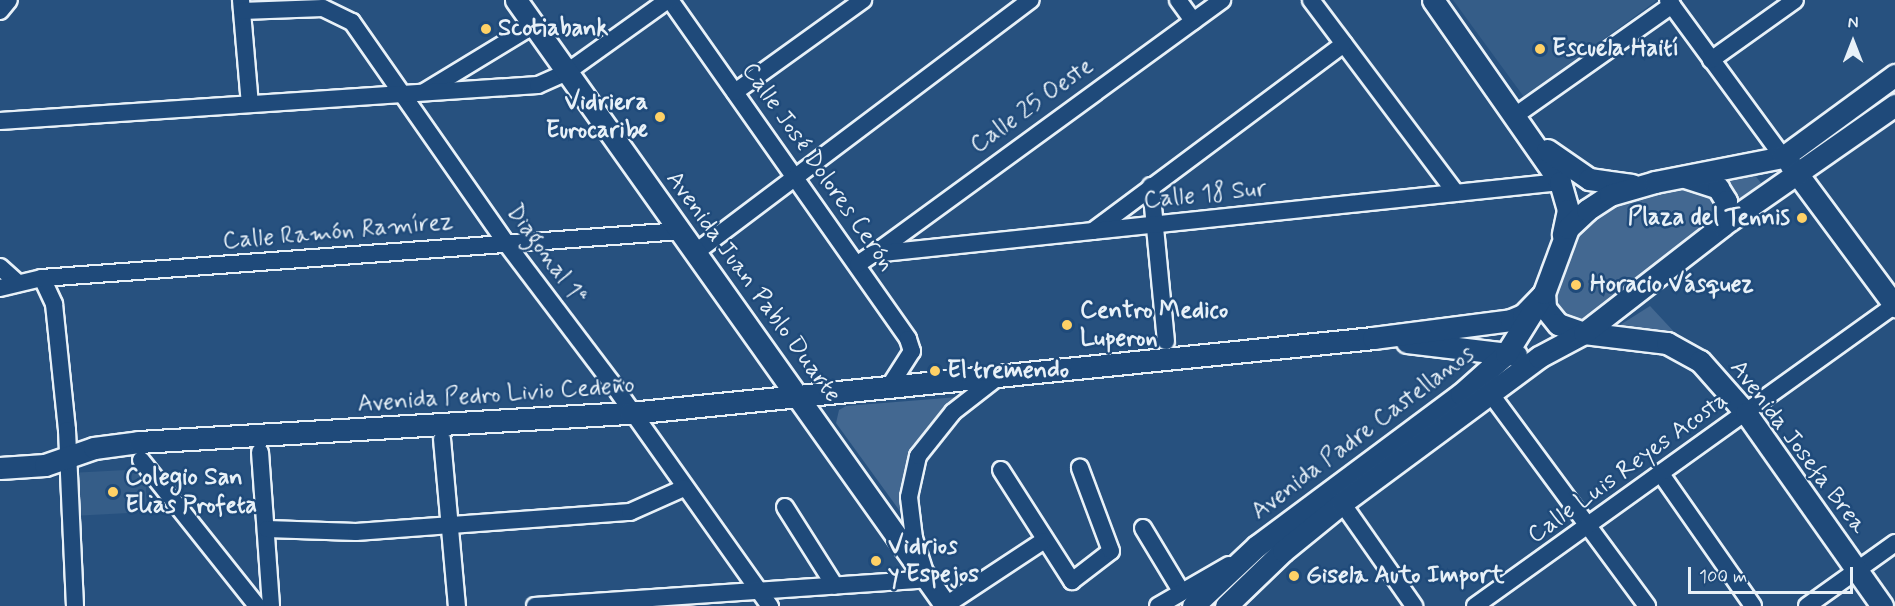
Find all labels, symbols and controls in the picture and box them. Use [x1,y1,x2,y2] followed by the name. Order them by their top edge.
[1823,12,1883,72] north arrow
[1848,13,1858,34] text: N
[498,15,609,43] place label: Scotiabank
[479,22,493,36] marker: Scotiabank
[1552,35,1680,63] place label: Escuela Haití
[1533,42,1547,56] marker: Escuela Haití
[965,52,1099,160] street label: Calle 25 Oeste
[734,56,902,278] street label: Calle José Dolores Cerón
[546,89,648,145] place label: Vidriera Eurocaribe
[653,110,667,124] marker: Vidriera Eurocaribe
[660,167,846,407] street label: Avenida Juan Pablo Duarte
[1142,174,1268,216] street label: Calle 18 Sur
[500,199,592,311] street label: Diagonal 1ª
[1623,204,1790,232] place label: Plaza del Tennis
[224,208,452,256] street label: Calle Ramón Ramírez
[1795,211,1809,225] marker: Plaza del Tennis
[1590,271,1754,299] place label: Horacio Vásquez
[1567,276,1585,294] marker: Horacio Vásquez
[1080,297,1228,353] place label: Centro Medico Luperon
[1058,316,1076,334] marker: Centro Medico Luperon
[1245,339,1481,527] street label: Avenida Padre Castellanos
[1724,355,1872,539] street label: Avenida Josefa Brea
[947,357,1078,385] place label: El tremendo
[928,364,942,378] marker: El tremendo
[357,371,635,419] street label: Avenida Pedro Livio Cedeño
[1525,387,1731,549] street label: Calle Luis Reyes Acosta
[125,464,258,520] place label: Colegio San Elias Profeta
[106,485,120,499] marker: Colegio San Elias Profeta
[888,533,978,589] place label: Vidrios y Espejos
[869,554,883,568] marker: Vidrios y Espejos
[1691,555,1856,593] scale bar
[1306,562,1504,590] place label: Gisela Auto Import
[1699,565,1747,589] text: 100 m
[1287,569,1301,583] marker: Gisela Auto Import

